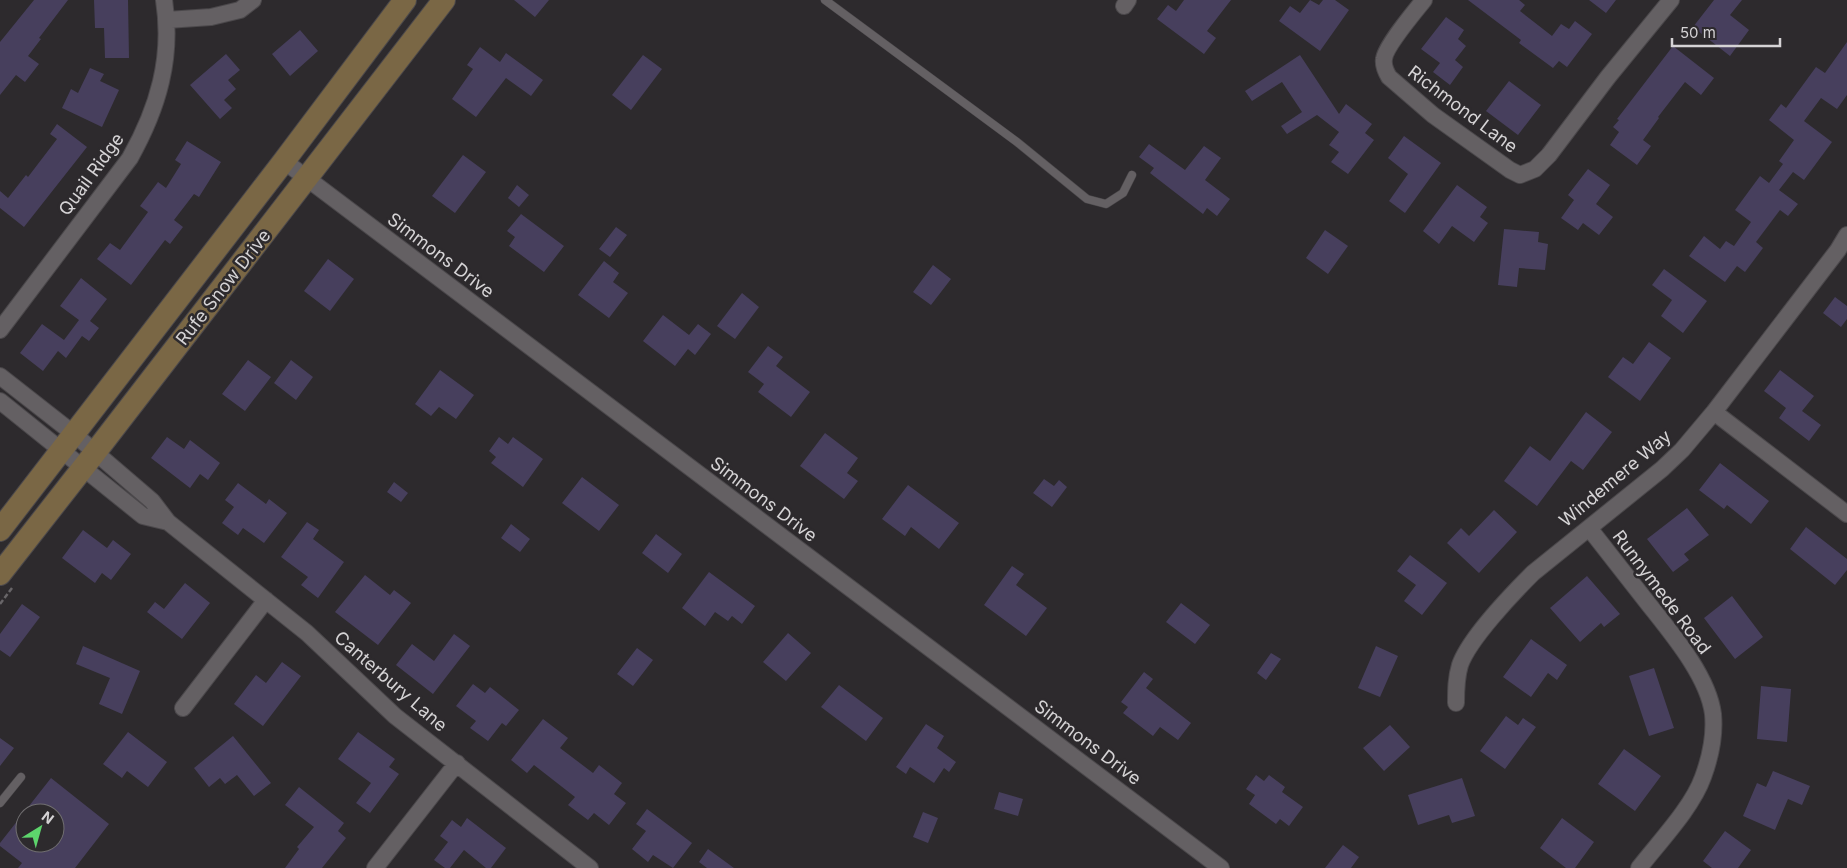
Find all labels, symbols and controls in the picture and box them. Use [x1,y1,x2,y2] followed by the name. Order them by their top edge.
[1672,15,1780,47] scale bar
[1680,23,1716,42] text: 50 m
[1404,61,1522,157] street label: Richmond Lane
[54,129,128,219] street label: Quail Ridge
[384,208,498,302] street label: Simmons Drive
[171,225,275,349] street label: Rufe Snow Drive
[1555,425,1675,531] street label: Windemere Way
[707,452,821,546] street label: Simmons Drive
[1609,526,1715,658] street label: Runnymede Road
[330,626,452,736] street label: Canterbury Lane
[1031,695,1145,789] street label: Simmons Drive
[15,803,65,853] north arrow
[39,807,58,827] text: N

